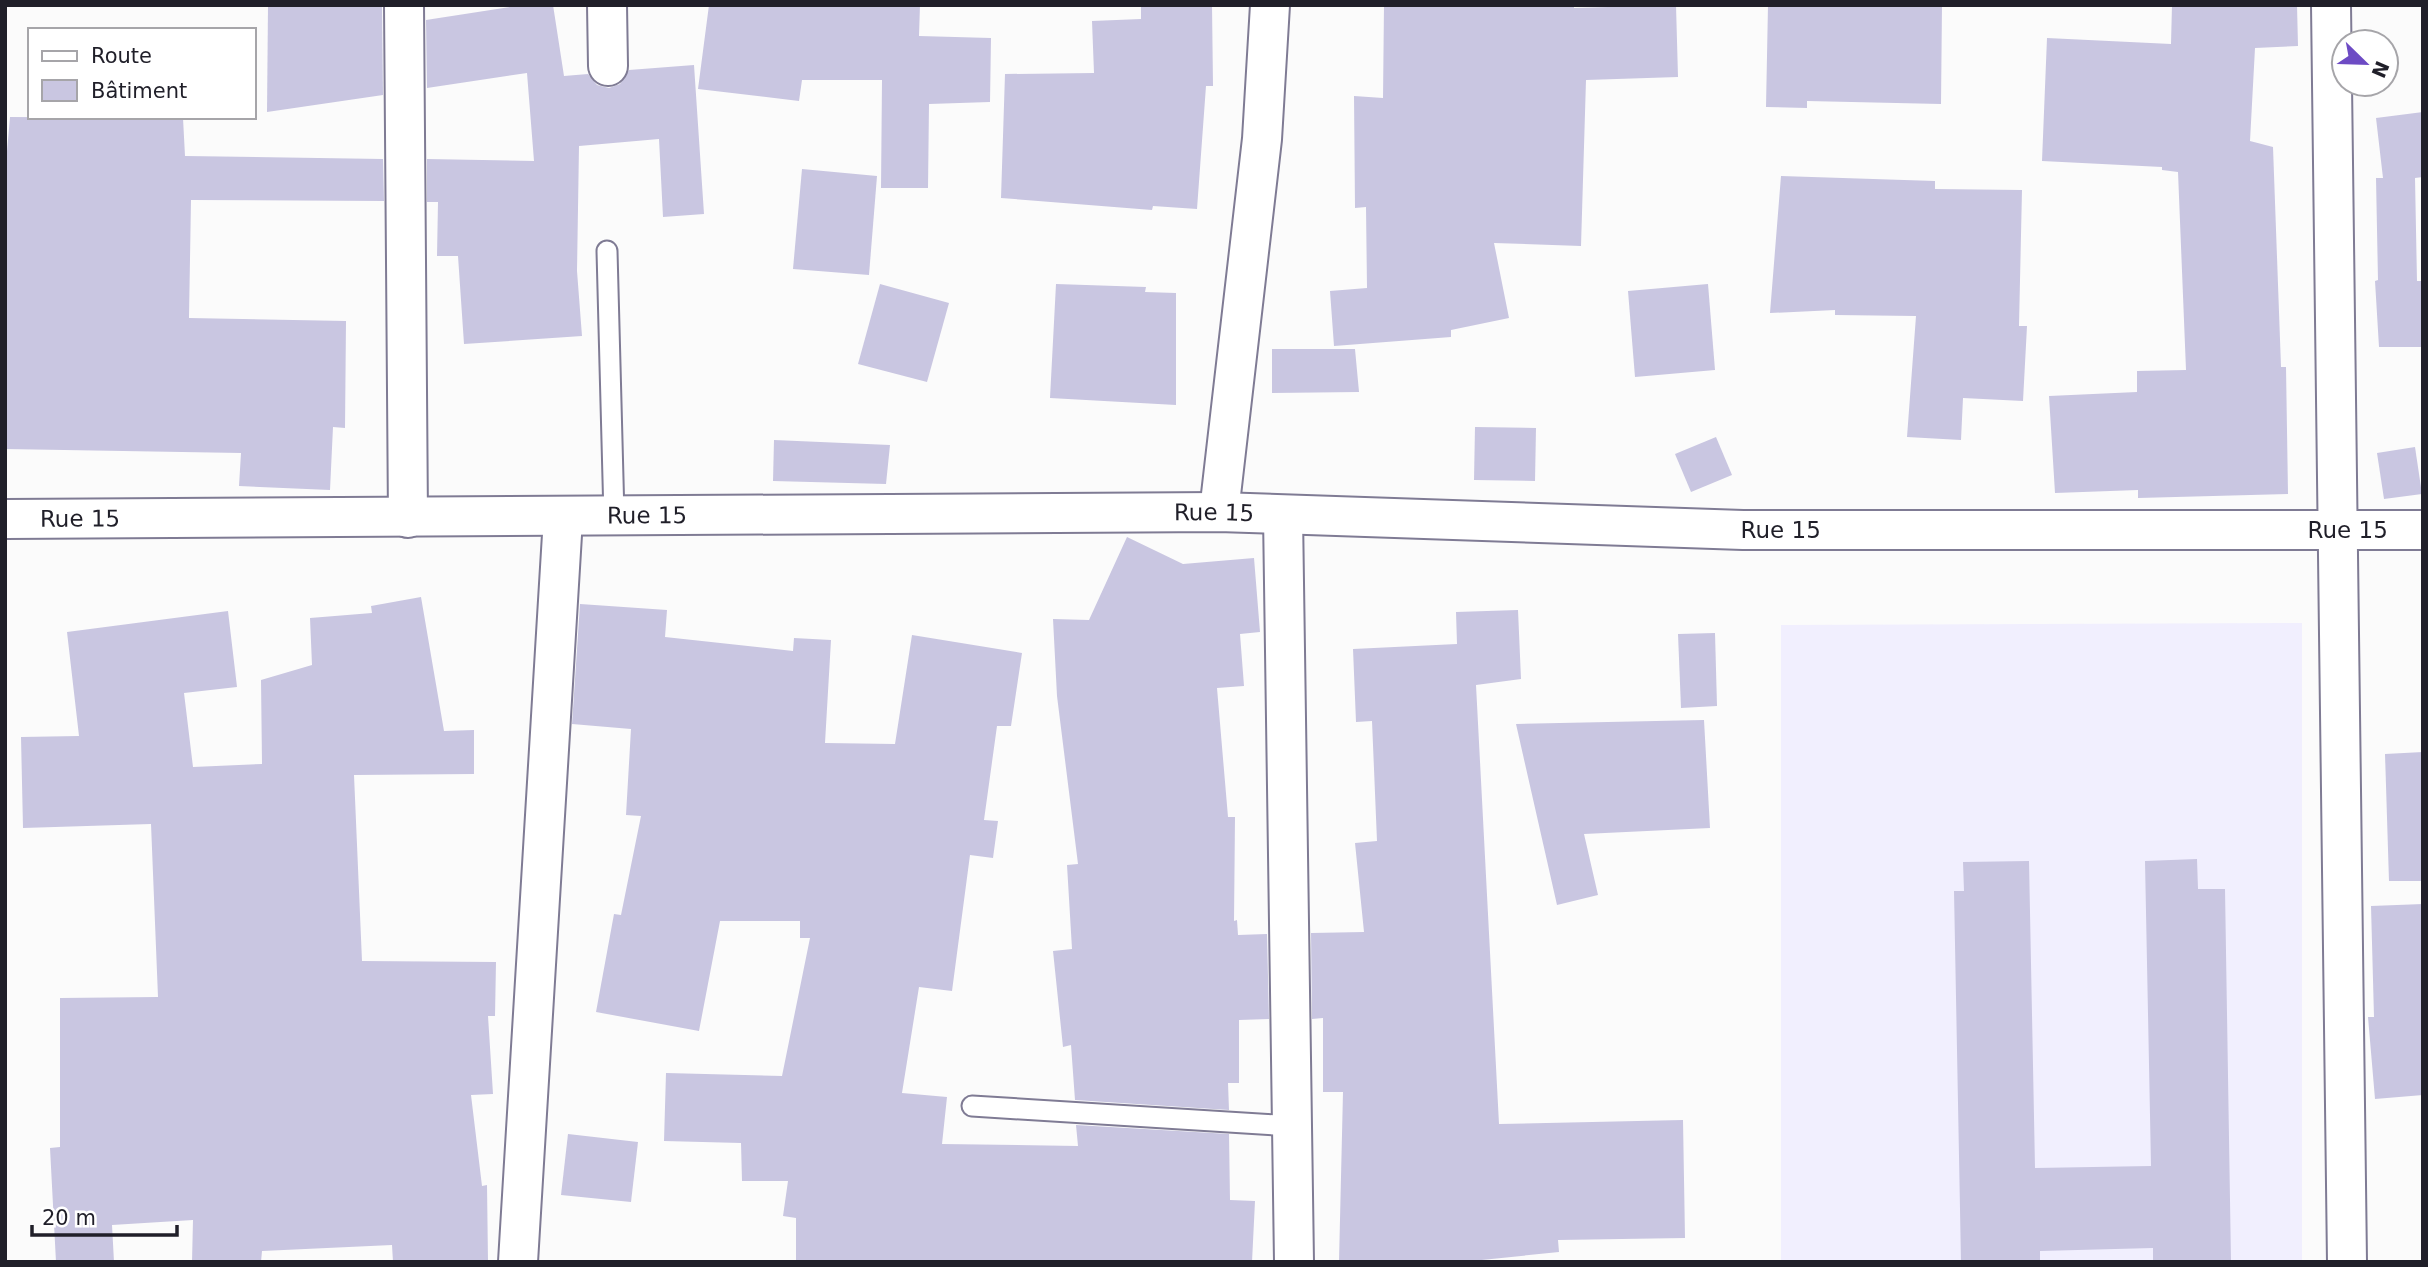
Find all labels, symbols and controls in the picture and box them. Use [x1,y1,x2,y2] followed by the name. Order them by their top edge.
[28,28,256,119] legend
[2330,28,2400,98] north arrow
[91,44,152,68] text: Route
[2367,58,2394,81] text: N
[91,79,187,103] text: Bâtiment
[1174,499,1255,526] street label: Rue 15
[607,502,687,529] street label: Rue 15
[40,505,120,532] street label: Rue 15
[1741,517,1821,543] street label: Rue 15
[2308,517,2388,543] street label: Rue 15
[32,1194,177,1238] scale bar
[42,1206,96,1230] text: 20 m

